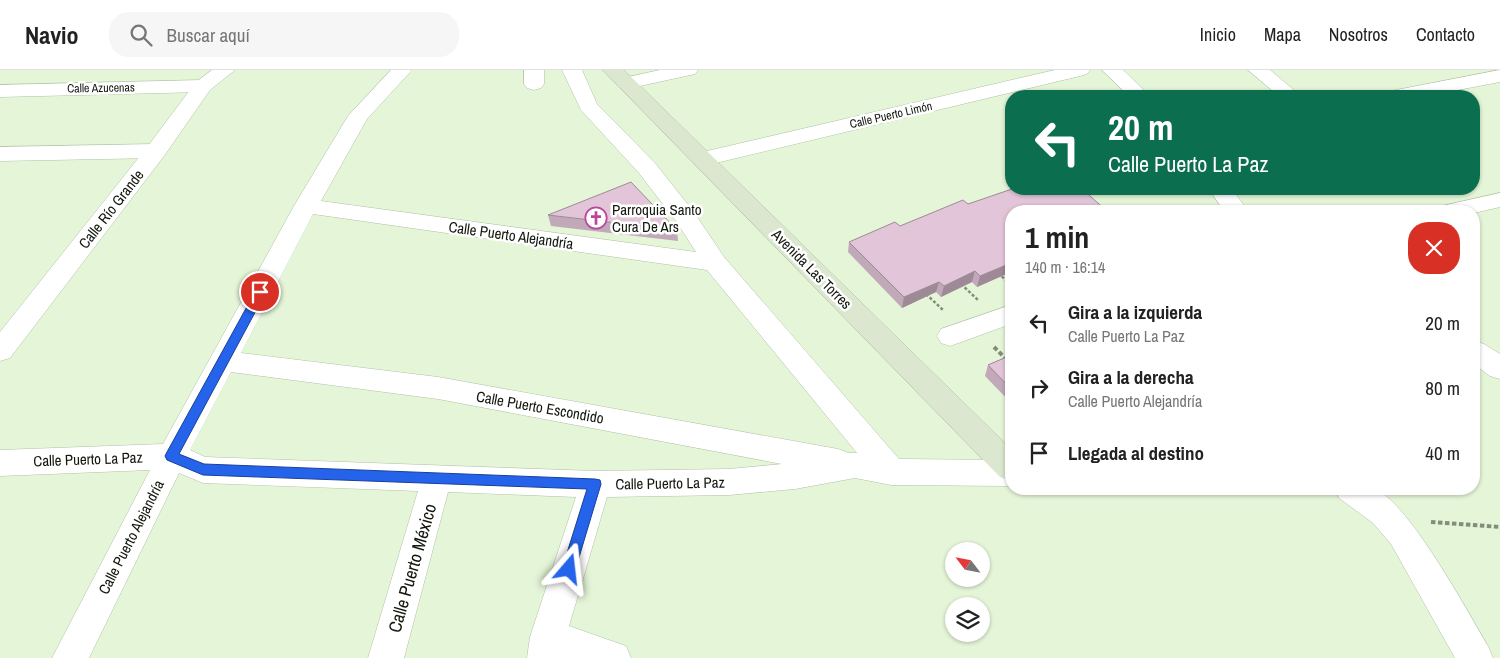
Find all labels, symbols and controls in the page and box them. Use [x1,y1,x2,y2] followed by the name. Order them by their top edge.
[109,12,459,57] search box
[25,19,79,51] text: Navio
[127,21,155,49] icon: search
[167,22,250,48] text: Buscar aquí
[1200,22,1236,47] text: Inicio
[1264,22,1301,47] text: Mapa
[1329,22,1388,47] text: Nosotros
[1416,22,1475,47] text: Contacto
[67,79,135,97] street label: Calle Azucenas
[848,98,934,132] street label: Calle Puerto Limón
[1108,104,1173,151] text: 20 m
[1025,110,1090,175] icon: left
[1108,149,1268,179] text: Calle Puerto La Paz
[73,165,149,253] street label: Calle Río Grande
[612,199,702,237] place label: Parroquia Santo Cura De Ars
[584,206,608,230] church icon: Parroquia Santo Cura De Ars
[447,216,575,254] street label: Calle Puerto Alejandría
[1025,217,1089,257] text: 1 min
[1408,222,1460,274] button: close
[767,224,857,314] street label: Avenida Las Torres
[1025,256,1105,278] text: 140 m · 16:14
[239,271,281,313] pin
[246,278,274,306] icon: arrive
[1068,299,1202,325] text: Gira a la izquierda
[1025,309,1053,337] icon: left
[1425,310,1460,336] text: 20 m
[1068,325,1185,347] text: Calle Puerto La Paz
[1068,364,1194,390] text: Gira a la derecha
[1025,374,1053,402] icon: right
[1425,375,1460,401] text: 80 m
[475,385,606,429] street label: Calle Puerto Escondido
[1068,390,1202,412] text: Calle Puerto Alejandría
[1025,439,1053,467] icon: arrive
[1068,440,1204,466] text: Llegada al destino
[1425,440,1460,466] text: 40 m
[33,447,143,471] street label: Calle Puerto La Paz
[615,472,725,494] street label: Calle Puerto La Paz
[93,476,169,598] street label: Calle Puerto Alejandría
[382,501,442,635] street label: Calle Puerto México
[542,542,594,594] position arrow
[945,542,990,588] north arrow
[945,542,990,642] map controls
[945,597,990,642] button: layers

